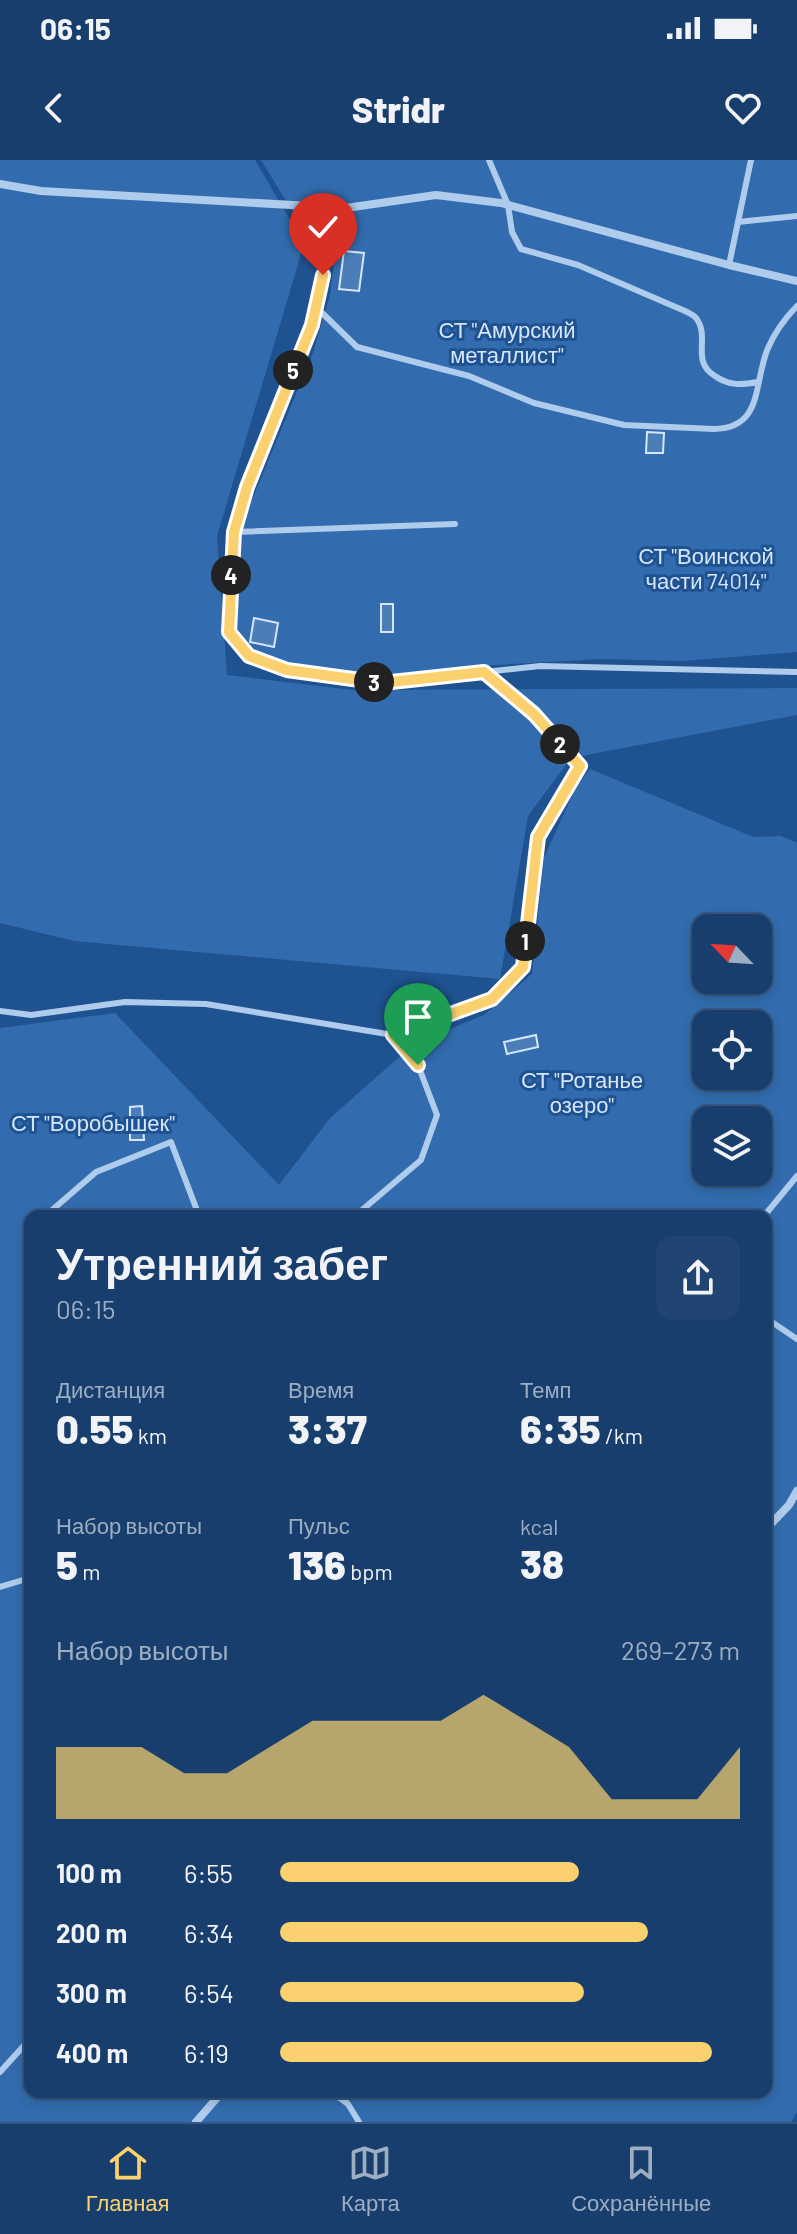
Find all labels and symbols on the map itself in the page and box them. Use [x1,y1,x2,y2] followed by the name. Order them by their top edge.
[289,193,357,275] pin
[438,316,576,367] park label: СТ "Амурский металлист"
[273,350,313,390] pin: 5
[638,542,774,593] park label: СТ "Воинской части 74014"
[211,555,251,595] pin: 4
[354,662,394,702] pin: 3
[540,724,580,764] pin: 2
[692,914,772,994] north arrow
[505,921,545,961] pin: 1
[384,983,452,1065] pin
[521,1066,643,1118] park label: СТ "Ротанье озеро"
[11,1109,175,1136] park label: СТ "Воробышек"

